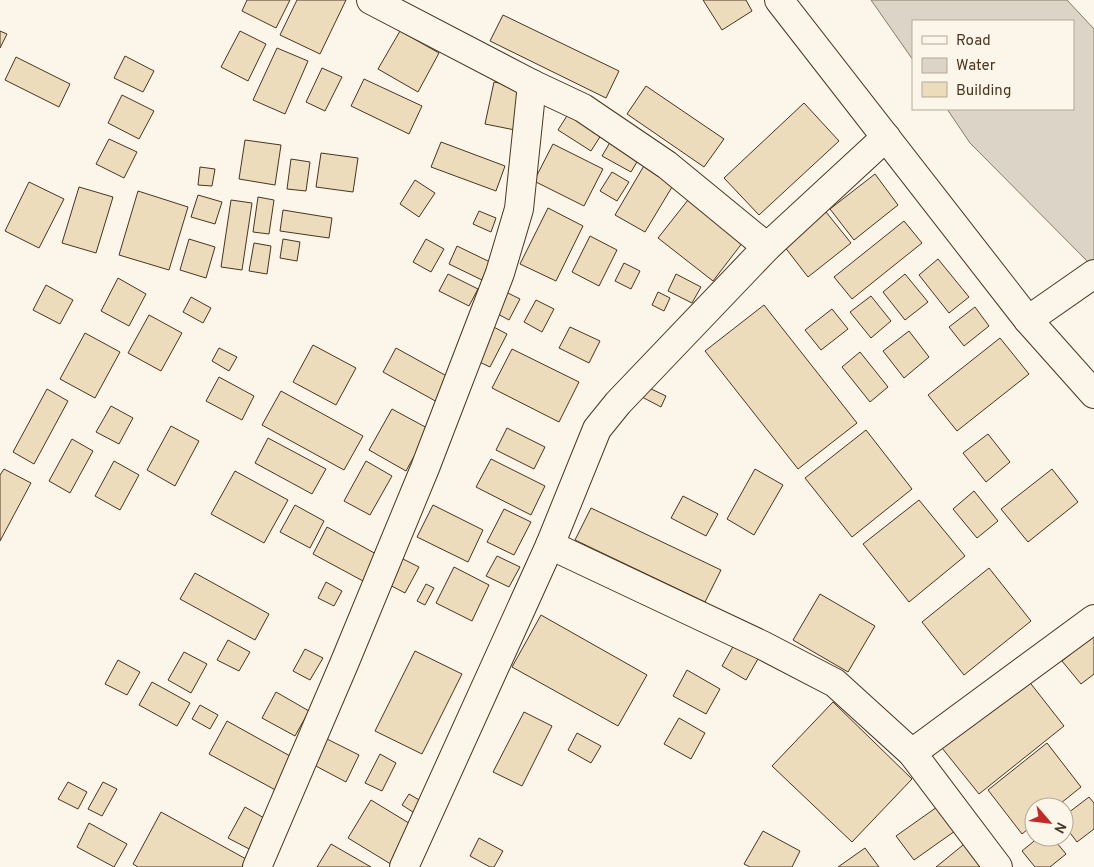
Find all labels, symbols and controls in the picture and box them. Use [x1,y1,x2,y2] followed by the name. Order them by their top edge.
[912,20,1074,110] legend
[956,32,991,51] text: Road
[956,57,996,76] text: Water
[956,82,1011,101] text: Building
[1024,797,1074,847] north arrow
[1049,819,1069,836] text: N

